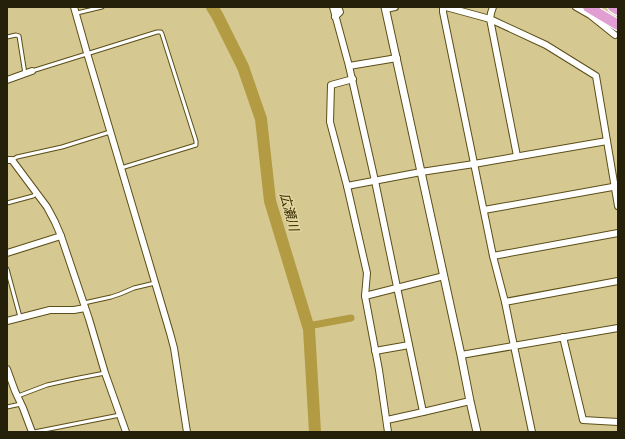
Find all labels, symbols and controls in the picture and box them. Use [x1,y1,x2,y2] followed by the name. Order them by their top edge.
[276,191,302,235] water label: 広瀬川

